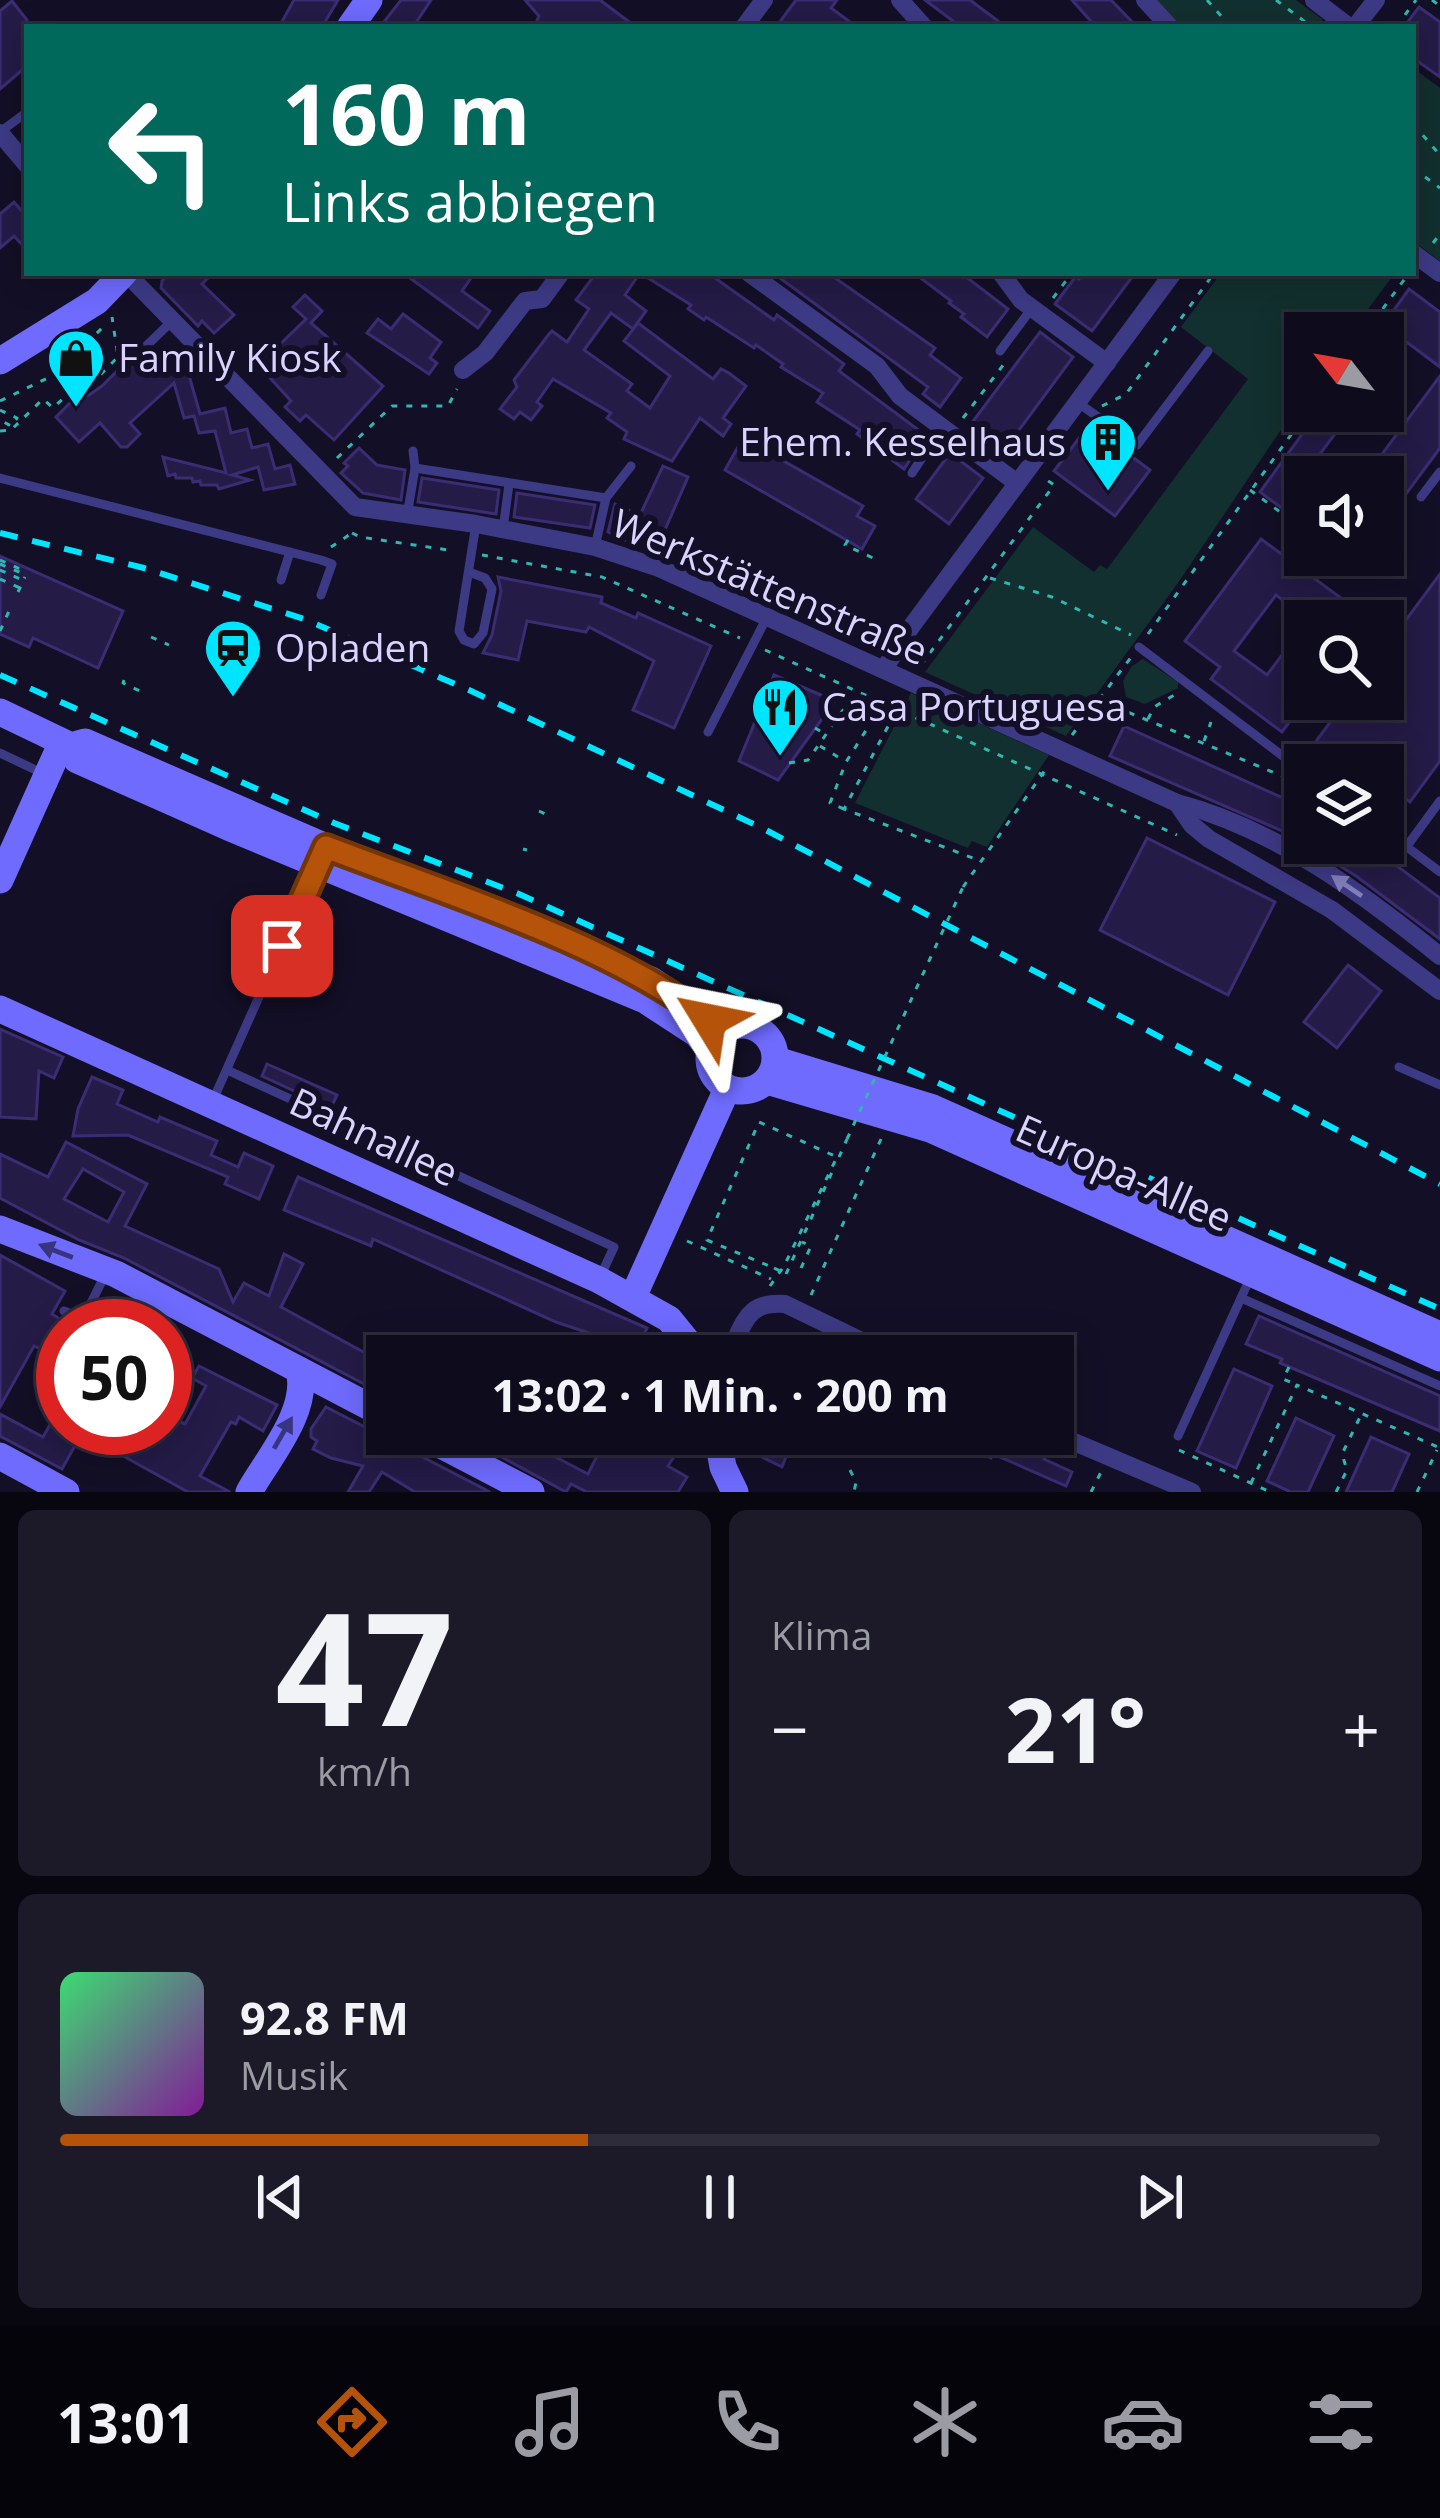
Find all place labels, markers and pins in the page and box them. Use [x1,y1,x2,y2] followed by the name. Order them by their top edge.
[45,327,107,409] shop icon: Family Kiosk
[118,330,342,383] place label: Family Kiosk
[1077,411,1139,493] building icon: Ehem. Kesselhaus
[739,414,1066,467] place label: Ehem. Kesselhaus
[202,617,264,699] station icon: Opladen
[275,620,430,673] place label: Opladen
[749,676,811,758] restaurant icon: Casa Portuguesa
[822,679,1127,732] place label: Casa Portuguesa
[231,895,333,997] pin

